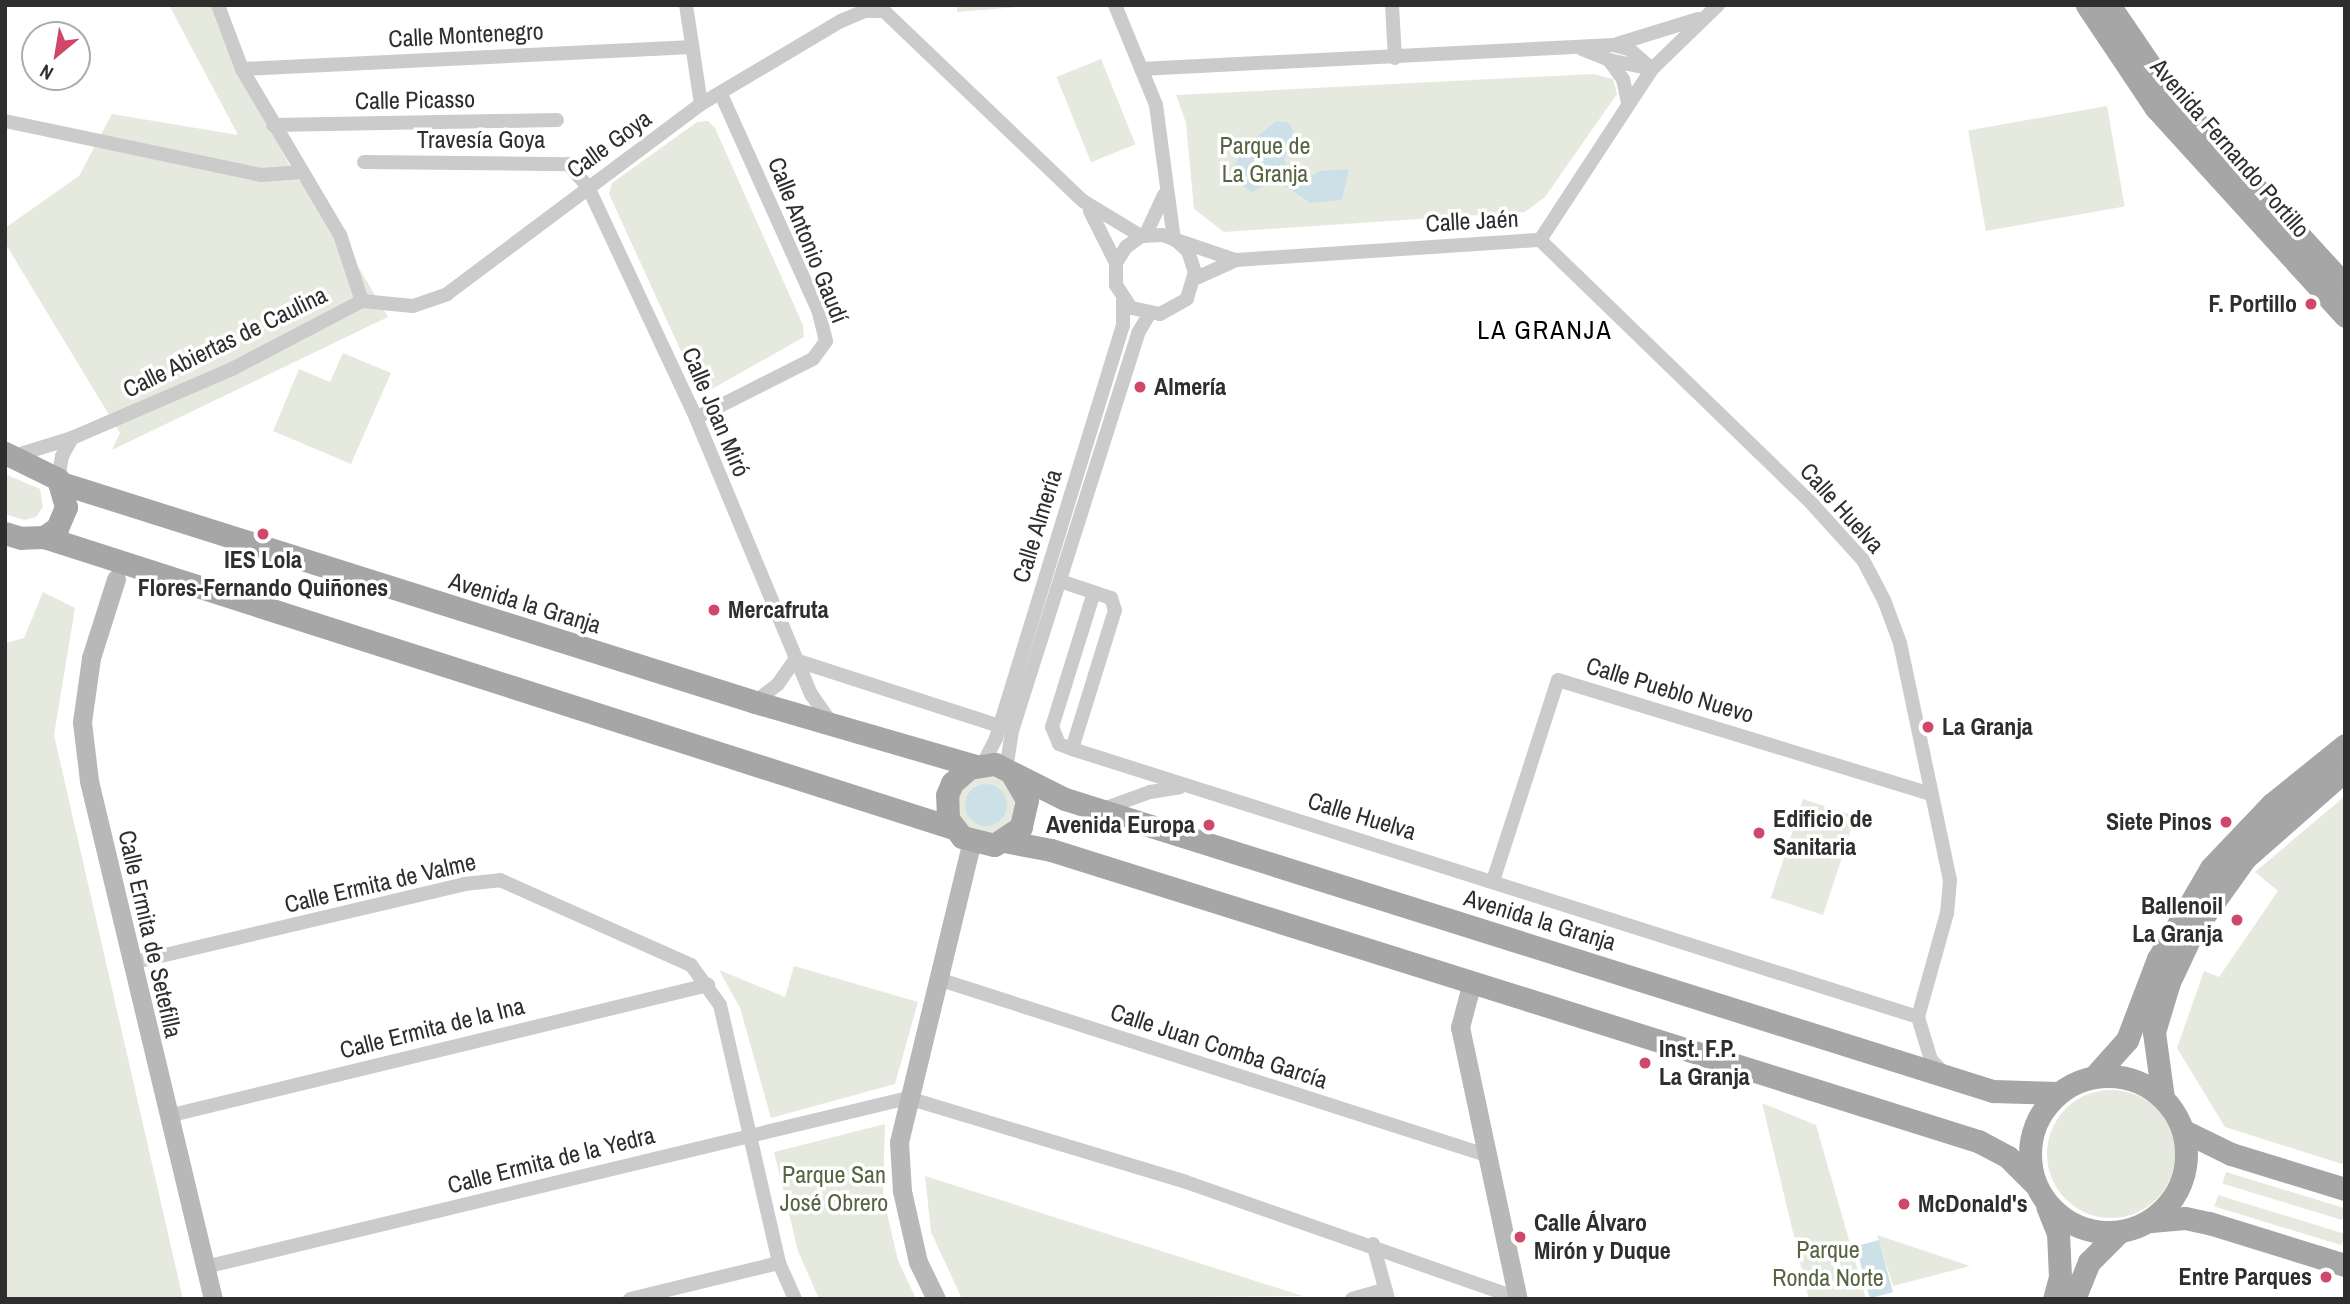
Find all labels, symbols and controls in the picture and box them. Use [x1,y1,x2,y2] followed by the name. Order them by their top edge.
[388,17,544,53] street label: Calle Montenegro
[21,21,91,91] north arrow
[2145,53,2315,243] street label: Avenida Fernando Portillo
[35,58,58,87] text: N
[355,85,475,115] street label: Calle Picasso
[561,104,657,184] street label: Calle Goya
[417,126,545,154] street label: Travesía Goya
[1220,132,1310,188] park label: Parque de La Granja
[761,152,855,328] street label: Calle Antonio Gaudí
[1425,204,1519,238] street label: Calle Jaén
[118,280,332,404] street label: Calle Abiertas de Caulina
[2208,290,2297,318] place label: F. Portillo
[2303,296,2319,312] marker: F. Portillo
[1478,314,1612,346] district label: LA GRANJA
[676,343,756,481] street label: Calle Joan Miró
[1154,373,1226,401] place label: Almería
[1132,379,1148,395] marker: Almería
[1794,457,1890,559] street label: Calle Huelva
[1006,465,1068,587] street label: Calle Almería
[255,526,271,542] marker: IES Lola Flores-Fernando Quiñones
[138,546,388,602] place label: IES Lola Flores-Fernando Quiñones
[446,566,604,640] street label: Avenida la Granja
[728,596,829,624] place label: Mercafruta
[706,602,722,618] marker: Mercafruta
[1583,651,1757,729] street label: Calle Pueblo Nuevo
[1942,713,2033,741] place label: La Granja
[1920,719,1936,735] marker: La Granja
[1304,786,1420,846] street label: Calle Huelva
[1773,805,1873,861] place label: Edificio de Sanitaria
[2106,808,2212,836] place label: Siete Pinos
[1046,811,1195,839] place label: Avenida Europa
[2218,814,2234,830] marker: Siete Pinos
[1201,817,1217,833] marker: Avenida Europa
[1751,825,1767,841] marker: Edificio de Sanitaria
[112,827,188,1041] street label: Calle Ermita de Setefilla
[282,847,478,919] street label: Calle Ermita de Valme
[1461,883,1619,957] street label: Avenida la Granja
[2132,892,2223,948] place label: Ballenoil La Granja
[2229,912,2245,928] marker: Ballenoil La Granja
[337,991,527,1065] street label: Calle Ermita de la Ina
[1107,997,1331,1095] street label: Calle Juan Comba García
[1659,1035,1750,1091] place label: Inst. F.P. La Granja
[1637,1055,1653,1071] marker: Inst. F.P. La Granja
[444,1120,658,1200] street label: Calle Ermita de la Yedra
[780,1161,888,1217] park label: Parque San José Obrero
[1918,1190,2028,1218] place label: McDonald's
[1896,1196,1912,1212] marker: McDonald's
[1534,1209,1671,1265] place label: Calle Álvaro Mirón y Duque
[1512,1229,1528,1245] marker: Calle Álvaro Mirón y Duque
[1772,1236,1884,1292] park label: Parque Ronda Norte
[2179,1263,2312,1291] place label: Entre Parques
[2318,1269,2334,1285] marker: Entre Parques

